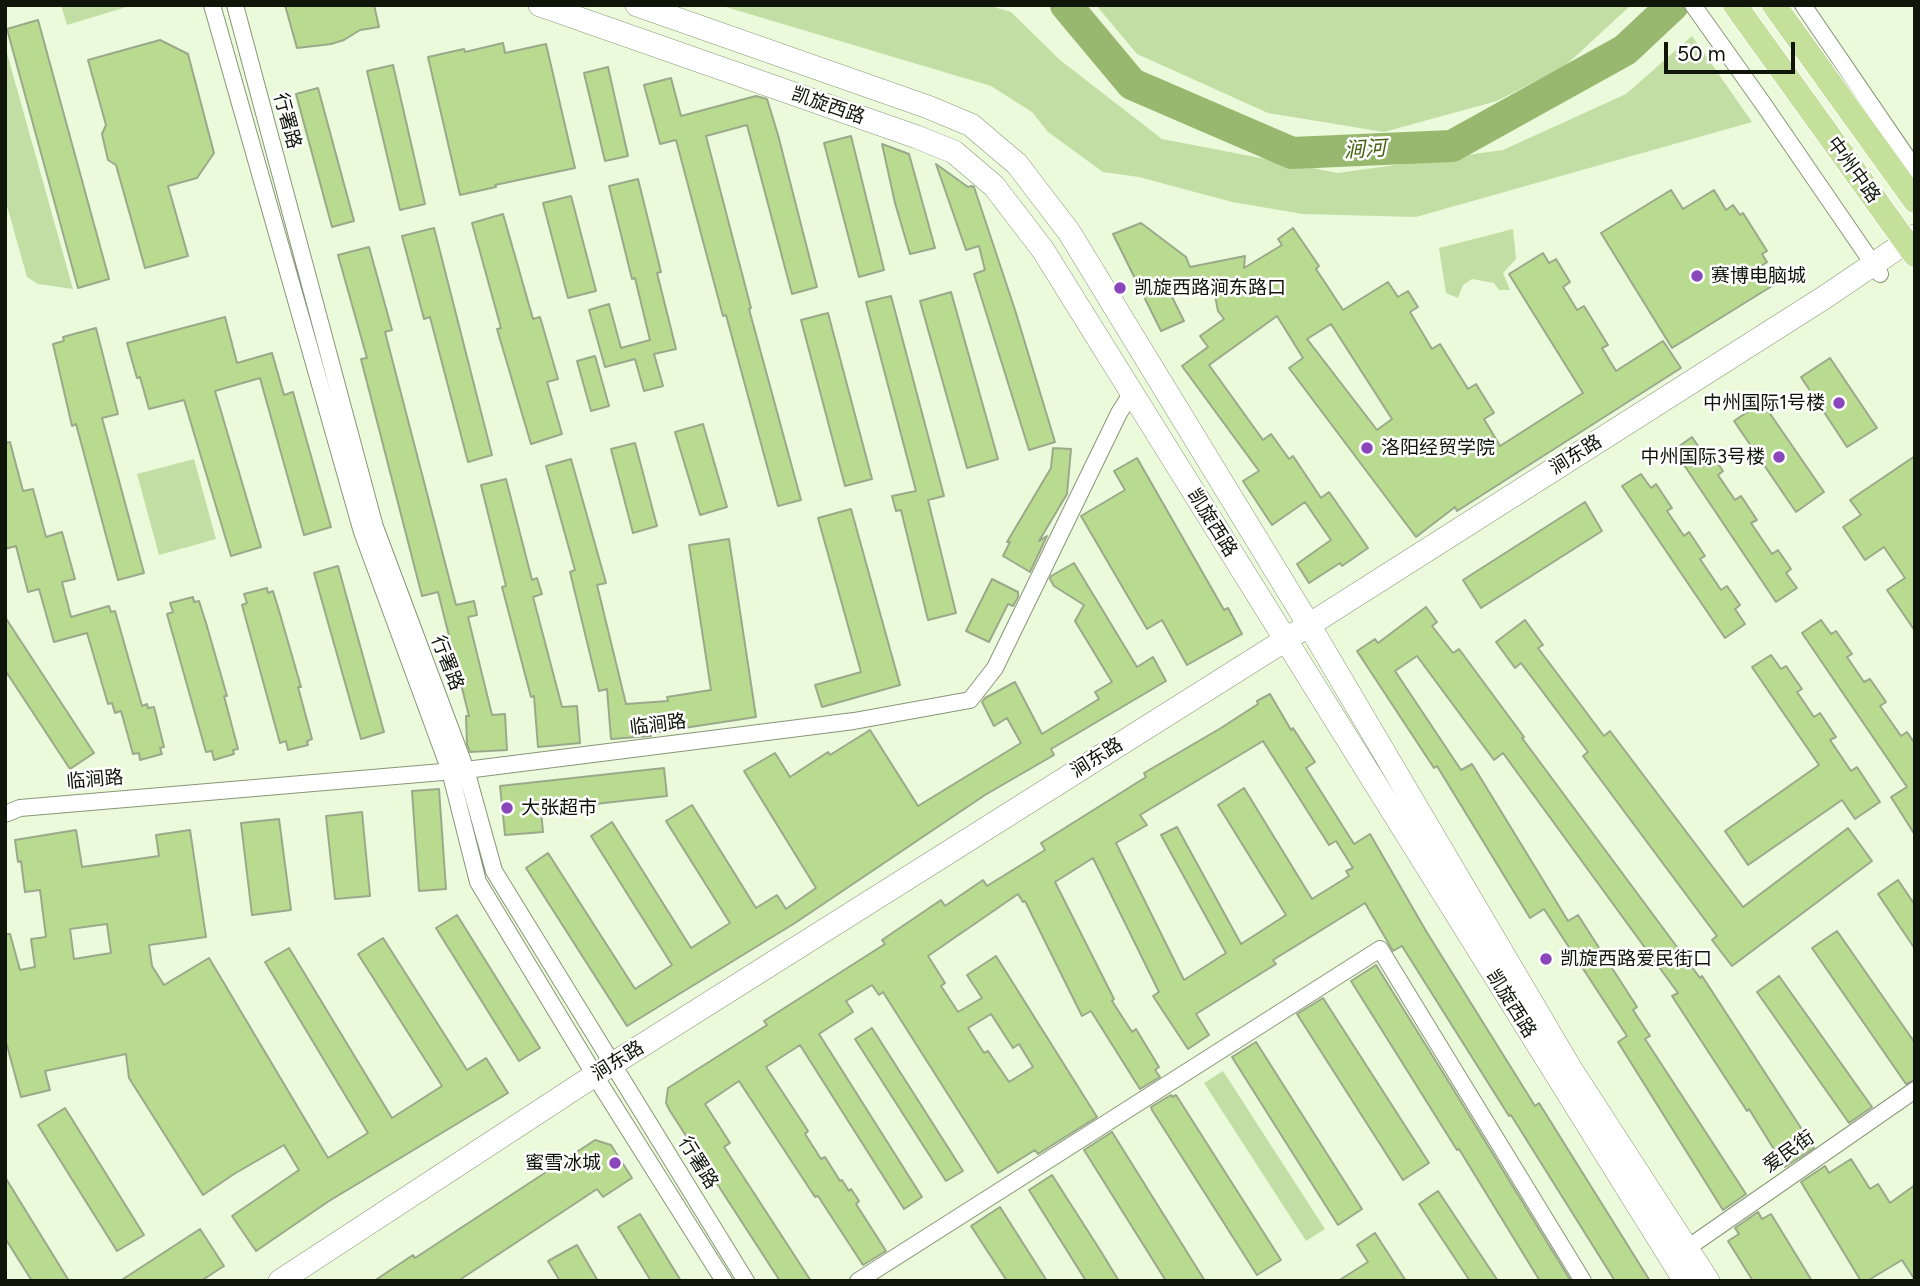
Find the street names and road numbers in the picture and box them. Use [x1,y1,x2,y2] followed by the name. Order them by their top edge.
[788,83,868,129] street label: 凯旋西路
[269,91,305,151] street label: 行署路
[1821,133,1885,207] street label: 中州中路
[1546,430,1606,480] street label: 涧东路
[1182,485,1242,561] street label: 凯旋西路
[426,632,468,694] street label: 行署路
[628,710,688,740] street label: 临涧路
[1067,733,1127,783] street label: 涧东路
[66,766,124,794] street label: 临涧路
[1481,966,1541,1042] street label: 凯旋西路
[588,1036,648,1086] street label: 涧东路
[1759,1126,1819,1178] street label: 爱民街
[673,1133,723,1193] street label: 行署路

